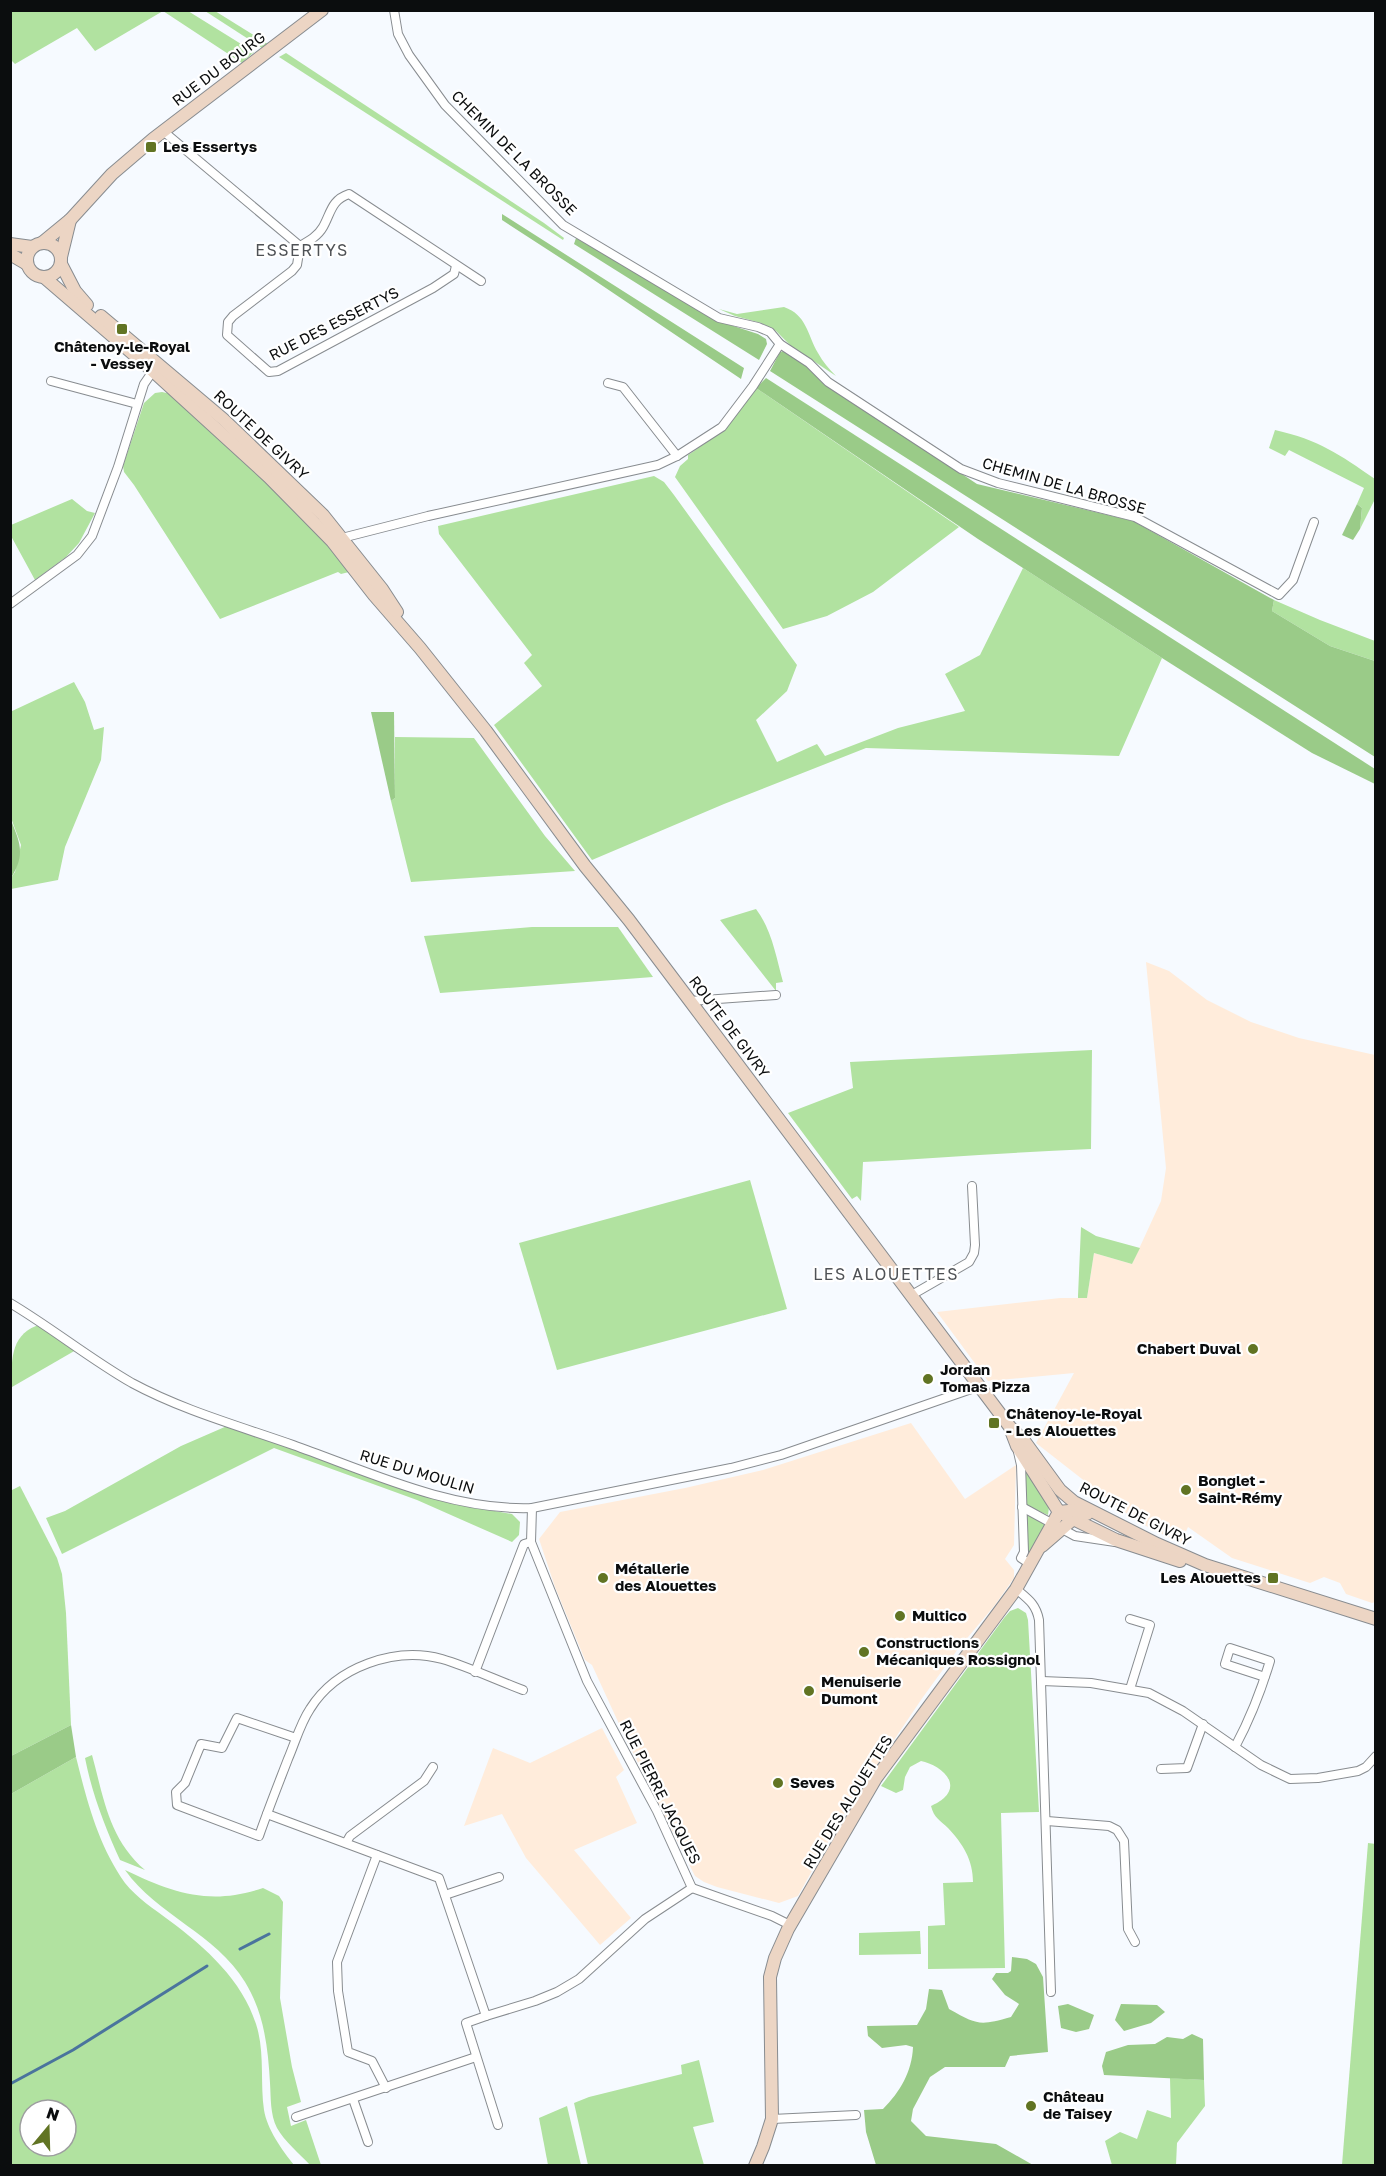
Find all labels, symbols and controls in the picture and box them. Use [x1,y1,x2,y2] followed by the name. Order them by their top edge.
[168,27,269,109] street label: RUE DU BOURG
[448,86,581,219] street label: CHEMIN DE LA BROSSE
[163,137,257,155] place label: Les Essertys
[144,140,158,154] marker: Les Essertys
[255,240,349,260] district label: ESSERTYS
[266,283,401,364] street label: RUE DES ESSERTYS
[115,322,129,336] marker: Châtenoy-le-Royal - Vessey
[54,337,190,372] place label: Châtenoy-le-Royal - Vessey
[211,386,313,483] street label: ROUTE DE GIVRY
[980,453,1148,517] street label: CHEMIN DE LA BROSSE
[686,972,774,1081] street label: ROUTE DE GIVRY
[813,1264,959,1284] district label: LES ALOUETTES
[1137,1339,1241,1357] place label: Chabert Duval
[1246,1342,1260,1356] marker: Chabert Duval
[940,1360,1030,1395] place label: Jordan Tomas Pizza
[921,1372,935,1386] marker: Jordan Tomas Pizza
[1006,1404,1142,1439] place label: Châtenoy-le-Royal - Les Alouettes
[987,1416,1001,1430] marker: Châtenoy-le-Royal - Les Alouettes
[358,1445,477,1497] street label: RUE DU MOULIN
[1198,1471,1282,1506] place label: Bonglet - Saint-Rémy
[1077,1477,1194,1549] street label: ROUTE DE GIVRY
[1179,1483,1193,1497] marker: Bonglet - Saint-Rémy
[615,1559,716,1594] place label: Métallerie des Alouettes
[1160,1568,1261,1586] place label: Les Alouettes
[596,1571,610,1585] marker: Métallerie des Alouettes
[1266,1571,1280,1585] marker: Les Alouettes
[912,1606,967,1624] place label: Multico
[893,1609,907,1623] marker: Multico
[876,1633,1040,1668] place label: Constructions Mécaniques Rossignol
[857,1645,871,1659] marker: Constructions Mécaniques Rossignol
[821,1672,902,1707] place label: Menuiserie Dumont
[802,1684,816,1698] marker: Menuiserie Dumont
[617,1716,705,1867] street label: RUE PIERRE JACQUES
[799,1731,896,1872] street label: RUE DES ALOUETTES
[790,1773,835,1791] place label: Seves
[771,1776,785,1790] marker: Seves
[1043,2087,1112,2122] place label: Château de Taisey
[18,2098,78,2158] north arrow
[1024,2099,1038,2113] marker: Château de Taisey
[44,2102,62,2125] text: N

